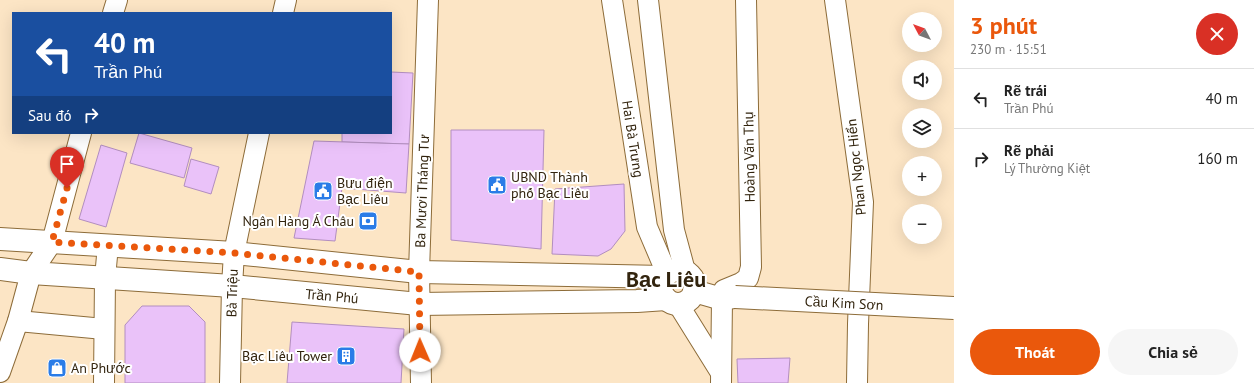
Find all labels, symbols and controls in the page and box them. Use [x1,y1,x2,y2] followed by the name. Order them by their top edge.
[970,10,1037,41] text: 3 phút
[902,12,942,52] north arrow
[902,12,942,244] map controls
[1196,13,1238,55] button: close
[94,24,155,61] text: 40 m
[28,28,80,80] icon: left
[970,41,1047,58] text: 230 m · 15:51
[94,60,163,83] text: Trần Phú
[902,60,942,100] button: sound
[1004,81,1047,100] text: Rẽ trái
[970,88,992,110] icon: left
[1205,89,1238,108] text: 40 m
[618,99,648,179] street label: Hai Bà Trưng
[1004,100,1053,117] text: Trần Phú
[80,104,102,126] icon: right
[28,106,72,125] text: Sau đó
[902,108,942,148] button: layers
[739,111,759,203] street label: Hoàng Văn Thụ
[842,118,870,216] street label: Phan Ngọc Hiển
[411,134,433,248] street label: Ba Mươi Tháng Tư
[1004,141,1054,160] text: Rẽ phải
[50,147,84,188] pin
[970,148,992,170] icon: right
[1197,149,1238,168] text: 160 m
[56,153,78,175] icon: arrive
[902,156,942,196] button: +
[1004,160,1090,177] text: Lý Thường Kiệt
[511,168,589,202] place label: UBND Thành phố Bạc Liêu
[337,174,393,208] place label: Bưu điện Bạc Liêu
[486,174,508,196] public building icon: UBND Thành phố Bạc Liêu
[312,180,334,202] public building icon: Bưu điện Bạc Liêu
[902,204,942,244] button: −
[357,210,379,232] bank icon: Ngân Hàng Á Châu
[242,212,354,230] place label: Ngân Hàng Á Châu
[626,265,706,293] district label: Bạc Liêu
[222,268,242,318] street label: Bà Triệu
[305,285,359,307] street label: Trần Phú
[804,292,884,314] street label: Cầu Kim Sơn
[970,329,1100,375] button: Thoát
[1108,329,1238,375] button: Chia sẻ
[399,330,441,372] position arrow
[335,345,357,367] building icon: Bạc Liêu Tower
[242,347,332,365] place label: Bạc Liêu Tower
[46,357,68,379] shop icon: An Phước
[71,359,131,377] place label: An Phước

